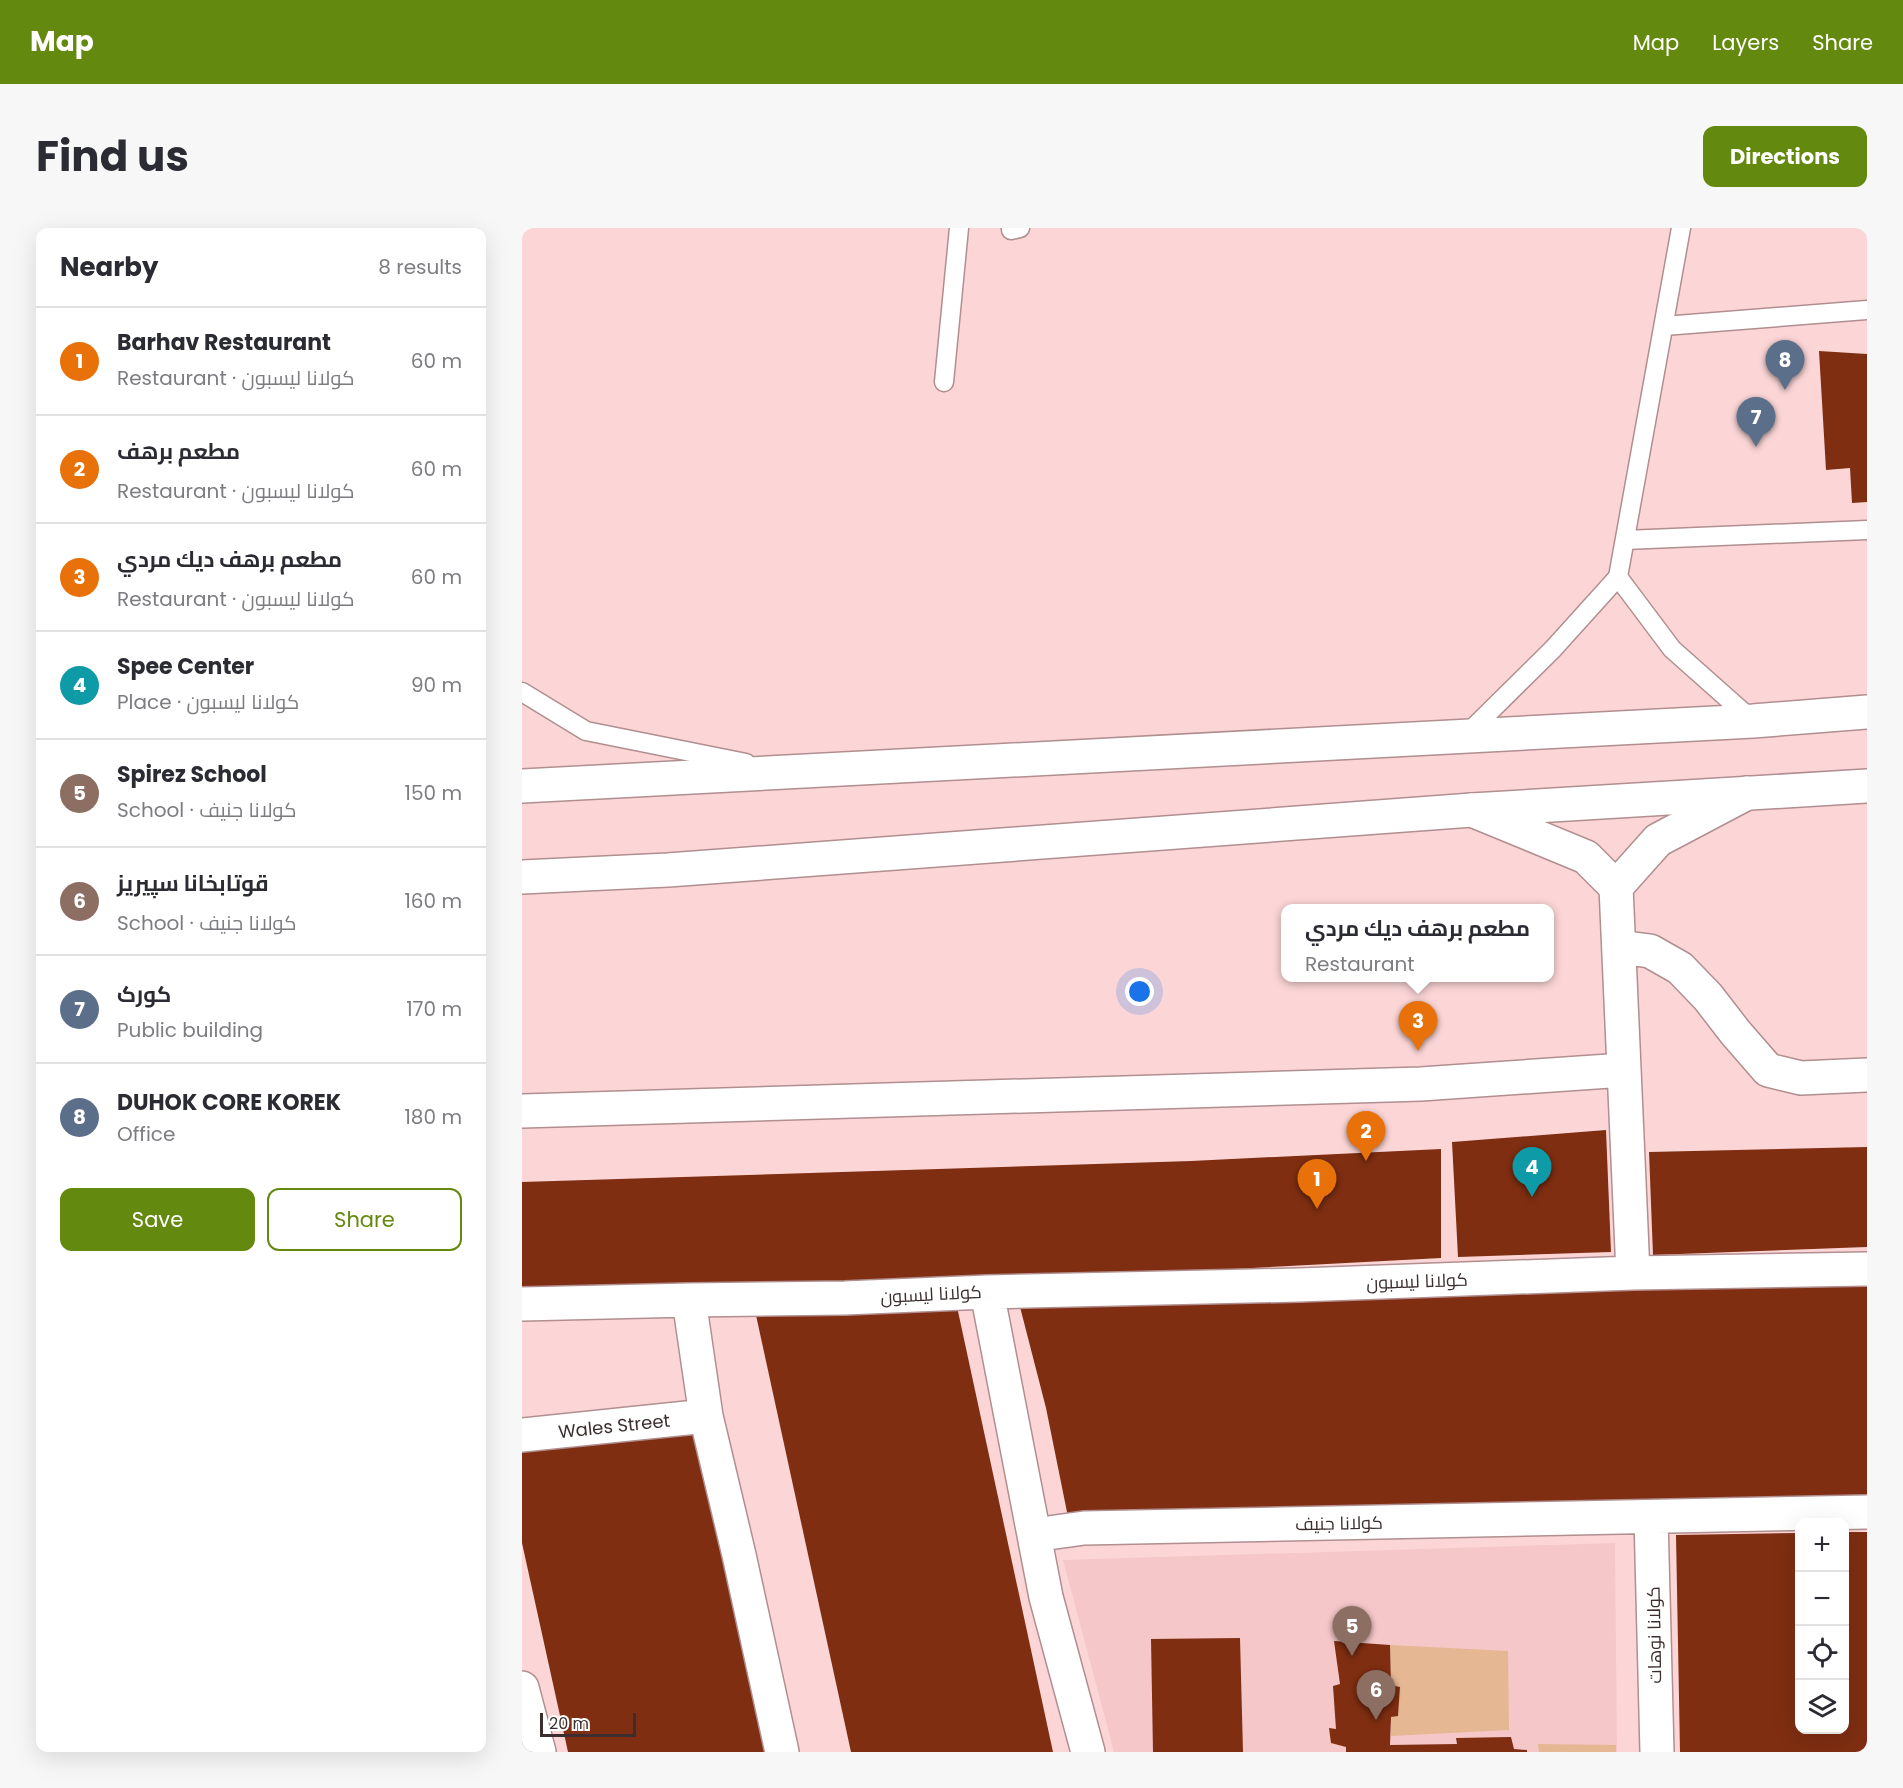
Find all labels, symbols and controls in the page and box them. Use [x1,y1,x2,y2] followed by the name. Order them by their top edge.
[30,22,94,61] text: Map
[1633,28,1679,57] text: Map
[1712,28,1779,57] text: Layers
[1812,28,1873,57] text: Share
[1703,126,1867,187] button: Directions
[36,127,189,186] text: Find us
[60,249,158,285] text: Nearby
[378,253,462,281] text: 8 results
[117,327,331,358] text: Barhav Restaurant
[1766,340,1804,390] pin: 8
[76,347,83,375] text: 1
[411,347,462,375] text: 60 m
[117,364,354,392] text: Restaurant · كولانا ليسبون
[1736,398,1776,447] pin: 7
[117,436,240,467] text: مطعم برهف
[74,455,85,483] text: 2
[411,455,462,483] text: 60 m
[117,477,354,505] text: Restaurant · كولانا ليسبون
[117,544,342,575] text: مطعم برهف ديك مردي
[73,563,86,591] text: 3
[411,563,462,591] text: 60 m
[117,585,354,613] text: Restaurant · كولانا ليسبون
[117,651,254,682] text: Spee Center
[73,671,86,699] text: 4
[411,671,462,699] text: 90 m
[117,688,299,716] text: Place · كولانا ليسبون
[117,759,267,790] text: Spirez School
[73,779,86,807] text: 5
[405,779,462,807] text: 150 m
[117,796,297,824] text: School · كولانا جنيف
[117,868,269,899] text: قوتابخانا سپيريز
[73,887,86,915] text: 6
[404,887,462,915] text: 160 m
[1281,904,1554,982] popup
[117,909,297,937] text: School · كولانا جنيف
[1305,913,1530,944] text: مطعم برهف ديك مردي
[1305,950,1415,978] text: Restaurant
[1125,977,1154,1006] your location
[117,979,171,1010] text: کورک
[74,995,85,1023] text: 7
[406,995,462,1023] text: 170 m
[1398,1002,1438,1051] pin: 3
[117,1016,263,1044] text: Public building
[117,1087,341,1118] text: DUHOK CORE KOREK
[73,1103,86,1131] text: 8
[404,1103,462,1131] text: 180 m
[1346,1112,1386,1161] pin: 2
[117,1120,175,1148] text: Office
[1512,1148,1552,1197] pin: 4
[1298,1160,1336,1209] pin: 1
[60,1188,255,1251] button: Save
[267,1188,462,1251] button: Share
[1366,1267,1468,1295] street label: كولانا ليسبون
[880,1279,982,1309] street label: كولانا ليسبون
[557,1408,671,1444] street label: Wales Street
[1295,1510,1383,1536] street label: كولانا جنيف
[1795,1518,1849,1734] map controls
[1795,1518,1849,1572] button: +
[1795,1572,1849,1626] button: −
[1641,1586,1667,1684] street label: كولانا نوهات
[1332,1606,1372,1656] pin: 5
[1795,1626,1849,1680] button: locate
[1356,1670,1396,1720] pin: 6
[1795,1680,1849,1734] button: layers
[540,1710,636,1738] scale bar
[549,1712,589,1735] text: 20 m

